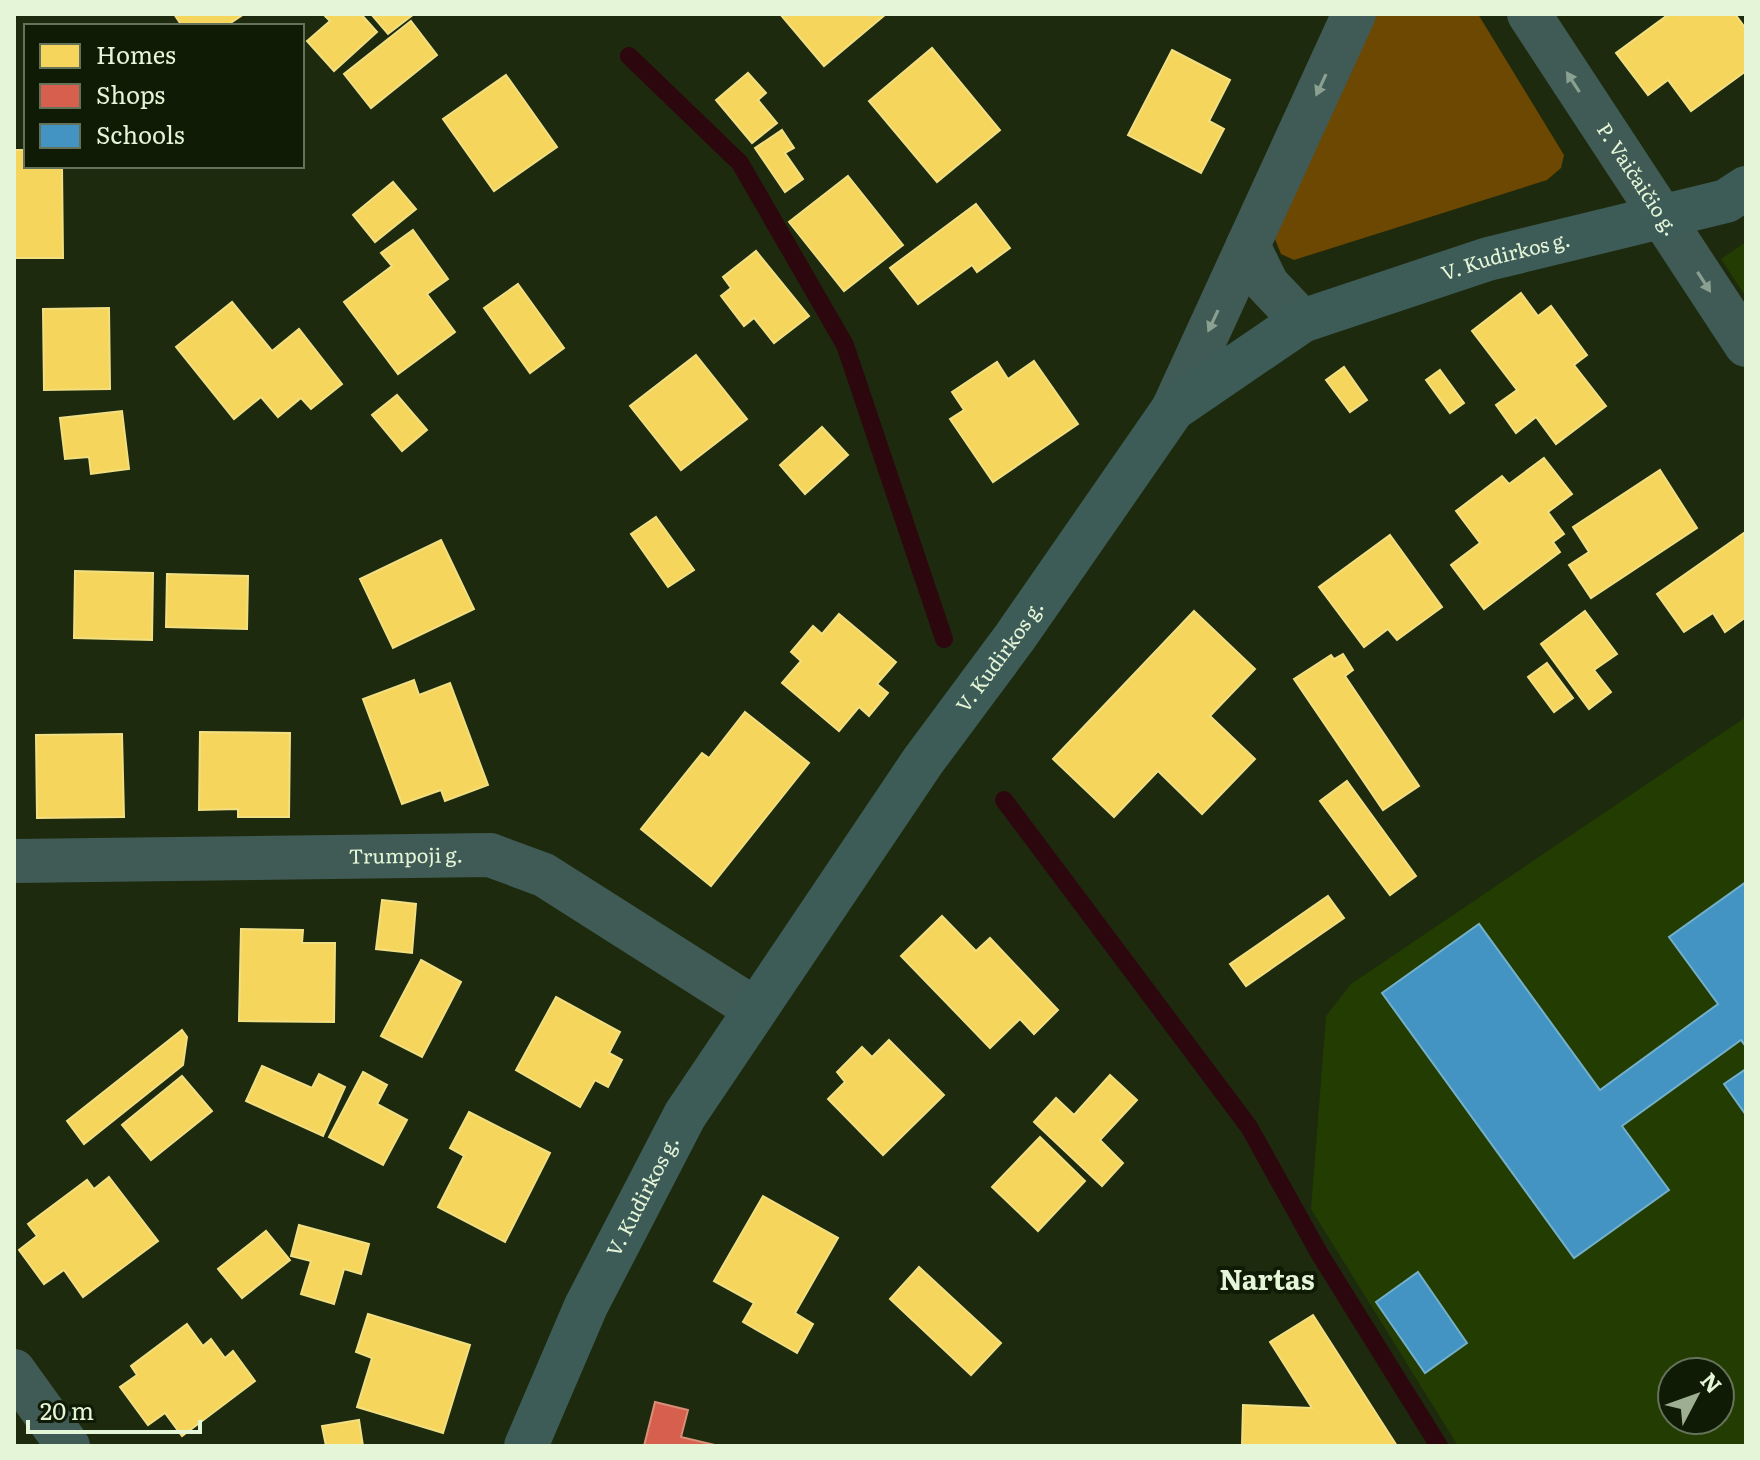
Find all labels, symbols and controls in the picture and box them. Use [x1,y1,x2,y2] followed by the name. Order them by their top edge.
[24,24,304,168] legend
[96,36,176,71] text: Homes
[1567,71,1581,93] one-way arrow
[1314,73,1328,97] one-way arrow
[96,76,165,111] text: Shops
[96,116,185,151] text: Schools
[1591,116,1687,241] street label: P. Vaičaičio g.
[1437,223,1573,287] street label: V. Kudirkos g.
[1696,271,1711,292] one-way arrow
[1206,310,1220,333] one-way arrow
[947,593,1050,718] street label: V. Kudirkos g.
[349,838,463,870] street label: Trumpoji g.
[597,1129,685,1261] street label: V. Kudirkos g.
[1219,1257,1315,1299] district label: Nartas
[1656,1356,1736,1436] north arrow
[1694,1364,1731,1400] text: N
[28,1384,200,1434] scale bar
[40,1392,94,1427] text: 20 m

